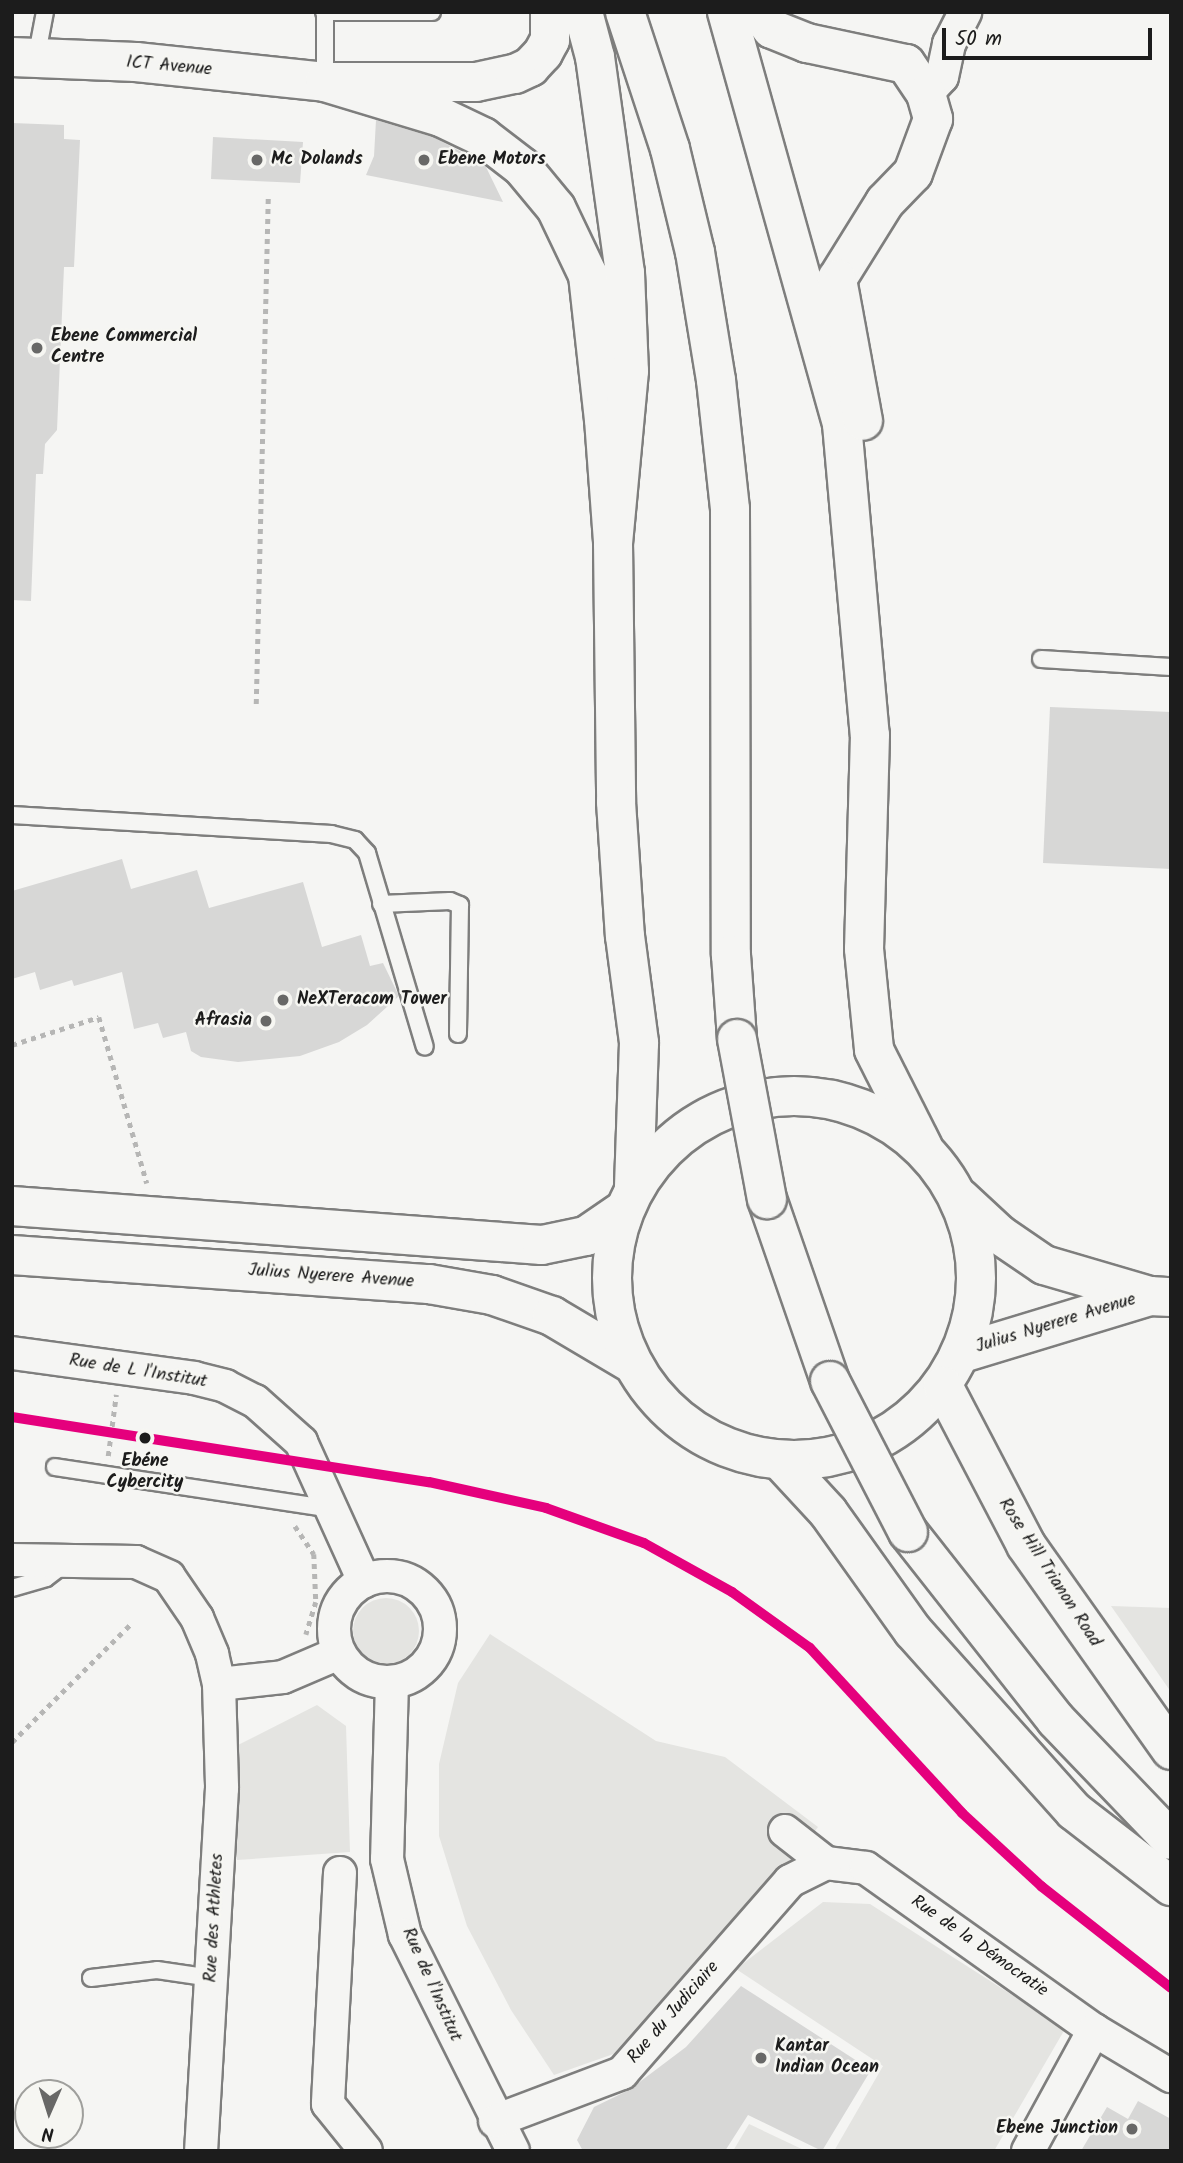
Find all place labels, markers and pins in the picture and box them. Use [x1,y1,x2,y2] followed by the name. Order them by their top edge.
[271,149,363,171] place label: Mc Dolands
[438,149,546,171] place label: Ebene Motors
[249,152,265,168] marker: Mc Dolands
[416,152,432,168] marker: Ebene Motors
[51,327,197,370] place label: Ebene Commercial Centre
[29,340,45,356] marker: Ebene Commercial Centre
[297,989,447,1011] place label: NeXTeracom Tower
[275,992,291,1008] marker: NeXTeracom Tower
[195,1010,252,1032] place label: Afrasia
[258,1013,274,1029] marker: Afrasia
[134,1427,156,1449] marker: Ebéne Cybercity
[107,1452,183,1494] place label: Ebéne Cybercity
[775,2037,879,2080] place label: Kantar Indian Ocean
[753,2050,769,2066] marker: Kantar Indian Ocean
[996,2118,1118,2140] place label: Ebene Junction
[1124,2121,1140,2137] marker: Ebene Junction

